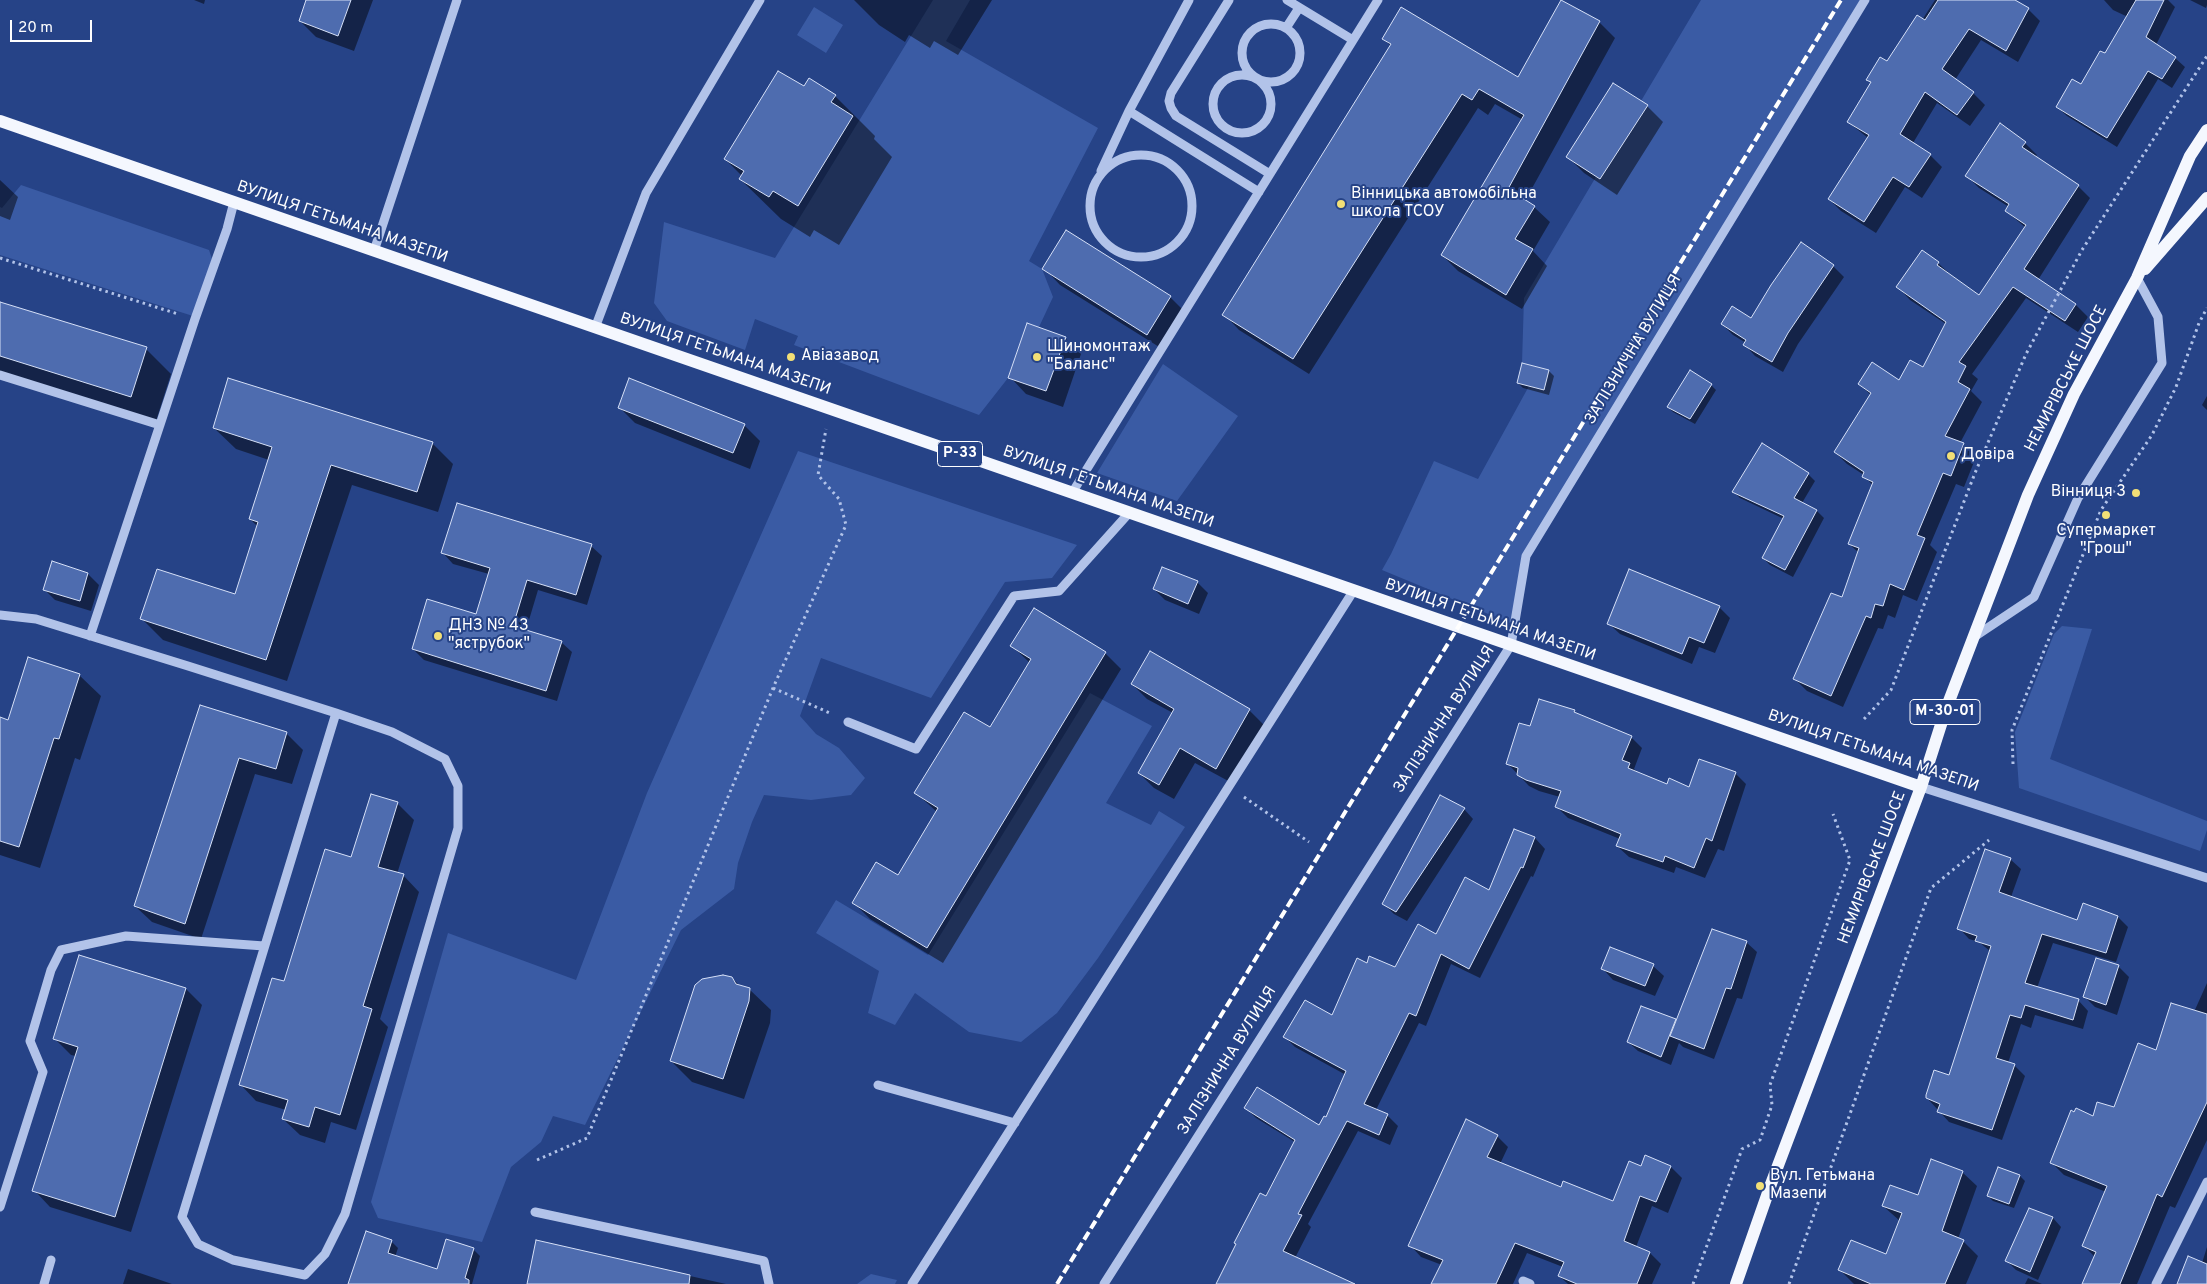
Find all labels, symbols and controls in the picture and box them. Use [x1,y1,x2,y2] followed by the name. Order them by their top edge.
[12,10,95,42] scale bar
[18,19,53,38] text: 20 m
[234,178,450,268] street label: ВУЛИЦЯ ГЕТЬМАНА МАЗЕПИ
[1351,185,1537,223] place label: Вінницька автомобільна школа ТСОУ
[1335,198,1347,210] marker: Вінницька автомобільна школа ТСОУ
[1582,272,1686,428] street label: ЗАЛІЗНИЧНА ВУЛИЦЯ
[2022,302,2112,456] street label: НЕМИРІВСЬКЕ ШОСЕ
[617,310,833,400] street label: ВУЛИЦЯ ГЕТЬМАНА МАЗЕПИ
[1047,338,1151,376] place label: Шиномонтаж "Баланс"
[801,347,879,367] place label: Авіазавод
[785,351,797,363] marker: Авіазавод
[1031,351,1043,363] marker: Шиномонтаж "Баланс"
[938,442,982,466] road number: Р-33
[1000,443,1216,533] street label: ВУЛИЦЯ ГЕТЬМАНА МАЗЕПИ
[1961,446,2014,466] place label: Довіра
[1945,450,1957,462] marker: Довіра
[2051,483,2126,503] place label: Вінниця 3
[2130,487,2142,499] marker: Вінниця 3
[2100,509,2112,521] marker: Супермаркет "Грош"
[2056,522,2156,560] place label: Супермаркет "Грош"
[1382,576,1598,666] street label: ВУЛИЦЯ ГЕТЬМАНА МАЗЕПИ
[448,617,530,655] place label: ДНЗ № 43 "яструбок"
[432,630,444,642] marker: ДНЗ № 43 "яструбок"
[1390,643,1500,797] street label: ЗАЛІЗНИЧНА ВУЛИЦЯ
[1910,700,1980,724] road number: М-30-01
[1765,707,1981,797] street label: ВУЛИЦЯ ГЕТЬМАНА МАЗЕПИ
[1835,789,1911,947] street label: НЕМИРІВСЬКЕ ШОСЕ
[1174,983,1282,1139] street label: ЗАЛІЗНИЧНА ВУЛИЦЯ
[1770,1167,1875,1205] place label: Вул. Гетьмана Мазепи
[1754,1180,1766,1192] marker: Вул. Гетьмана Мазепи

